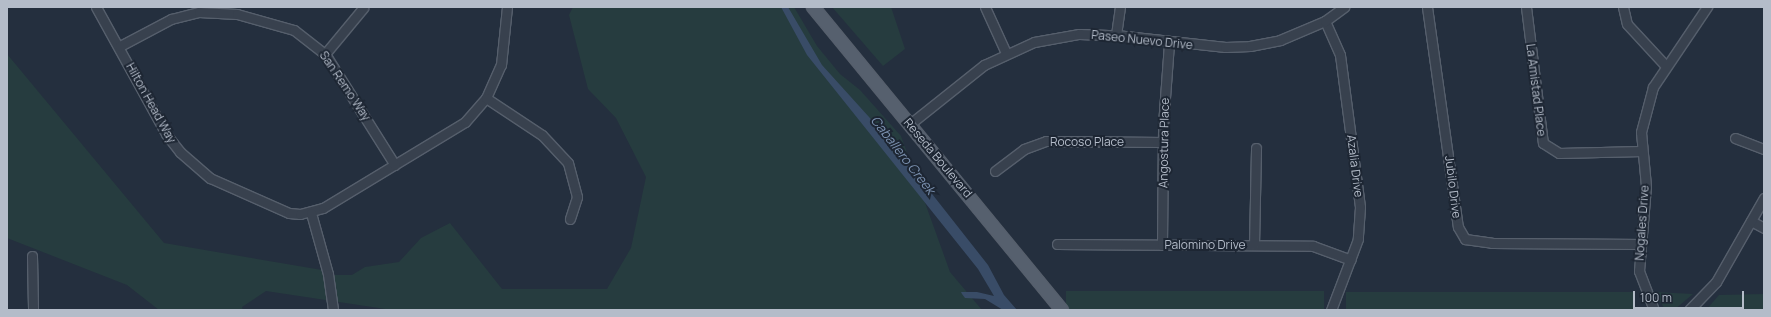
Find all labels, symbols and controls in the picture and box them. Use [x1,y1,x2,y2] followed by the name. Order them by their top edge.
[1091,28,1193,52] street label: Paseo Nuevo Drive
[1523,43,1549,137] street label: La Amistad Place
[316,48,374,124] street label: San Remo Way
[123,60,179,146] street label: Hilton Head Way
[1156,98,1172,188] street label: Angostura Place
[867,113,939,197] water label: Caballero Creek
[901,115,975,201] street label: Reseda Boulevard
[1344,134,1366,198] street label: Azalia Drive
[1050,135,1124,149] street label: Rocoso Place
[1442,155,1464,219] street label: Jubilo Drive
[1632,185,1652,261] street label: Nogales Drive
[1164,238,1246,252] street label: Palomino Drive
[1635,283,1746,309] scale bar
[1640,289,1672,306] text: 100 m

